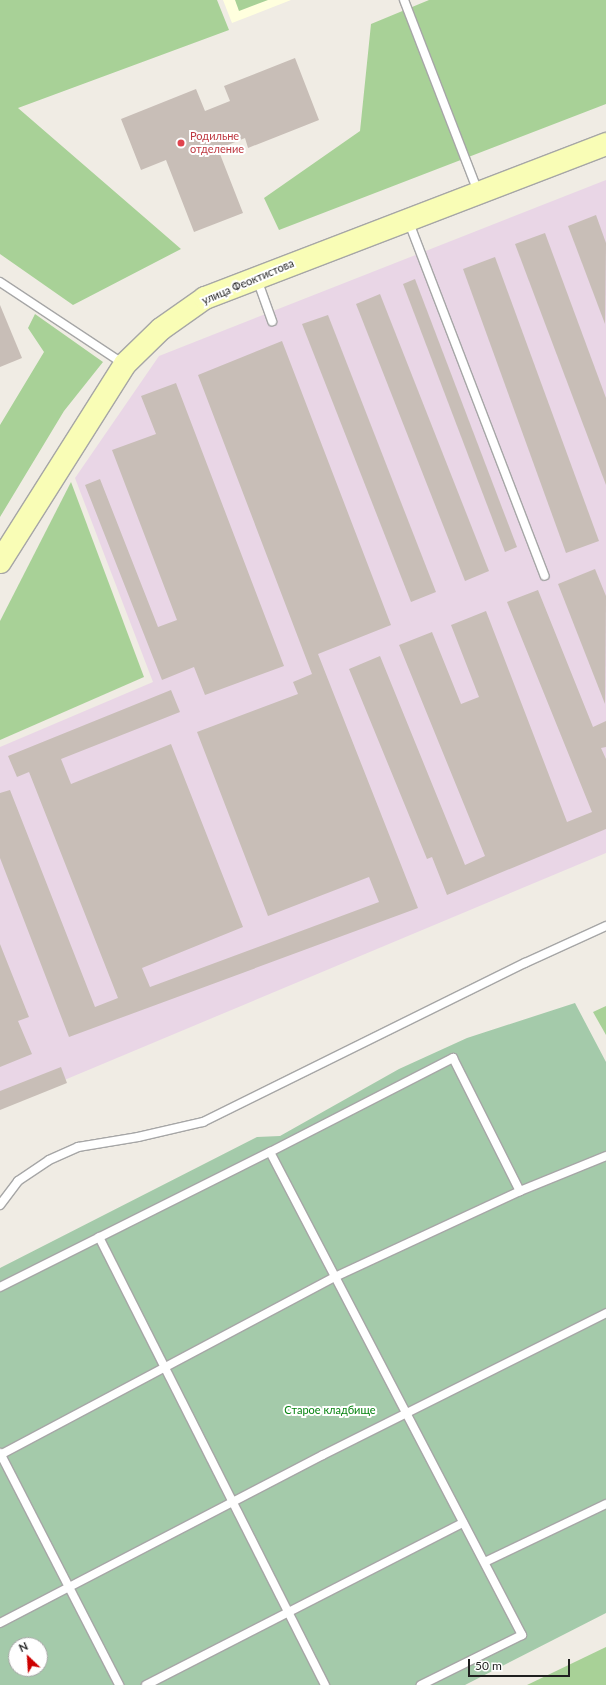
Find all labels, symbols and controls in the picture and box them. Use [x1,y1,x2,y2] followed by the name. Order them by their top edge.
[190,130,244,156] place label: Родильне отделение
[175,137,187,149] marker: Родильне отделение
[200,257,296,307] street label: улица Феоктистова
[284,1403,376,1417] park label: Старое кладбище
[8,1637,48,1677] north arrow
[17,1639,30,1654] text: N
[470,1651,572,1677] scale bar
[475,1658,502,1673] text: 50 m

